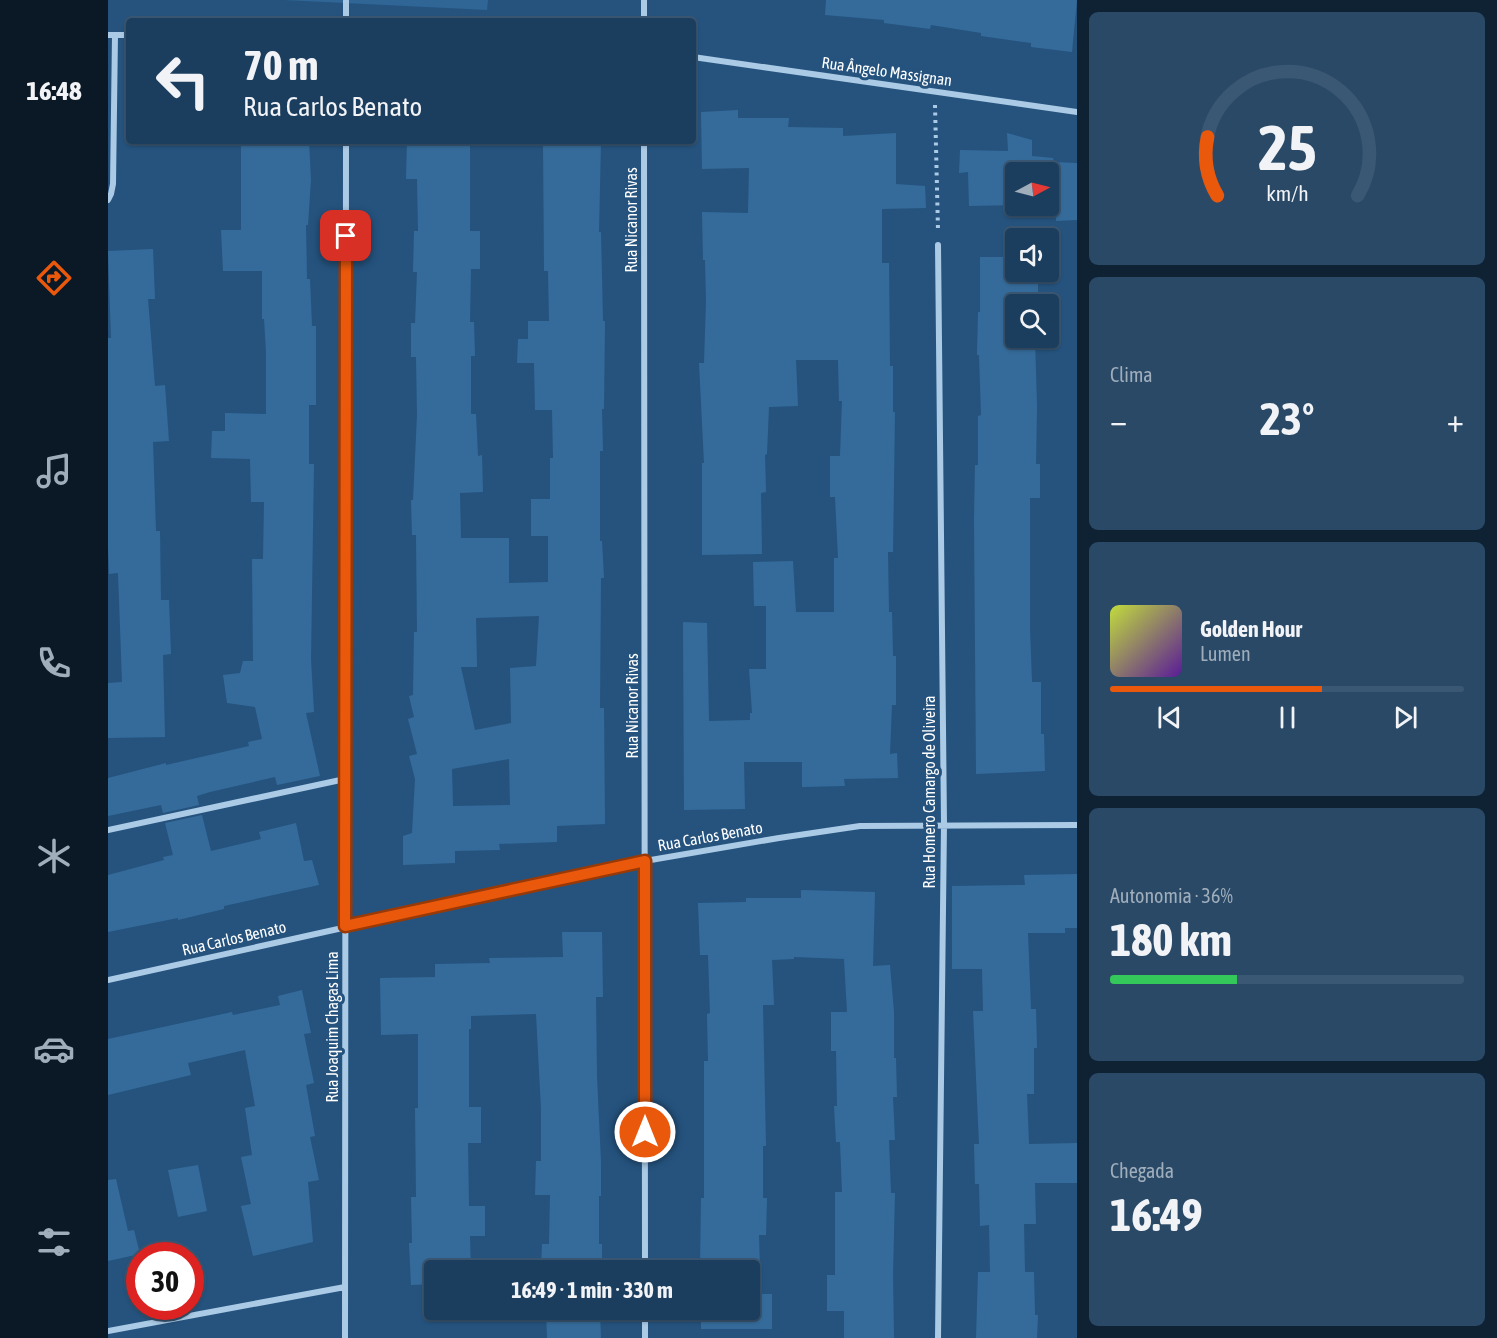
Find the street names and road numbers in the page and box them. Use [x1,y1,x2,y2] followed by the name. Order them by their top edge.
[820,53,953,90] street label: Rua Ângelo Massignan
[622,167,640,273] street label: Rua Nicanor Rivas
[623,653,641,759] street label: Rua Nicanor Rivas
[920,695,939,889] street label: Rua Homero Camargo de Oliveira
[656,818,764,854] street label: Rua Carlos Benato
[180,917,288,959] street label: Rua Carlos Benato
[323,951,342,1103] street label: Rua Joaquim Chagas Lima

